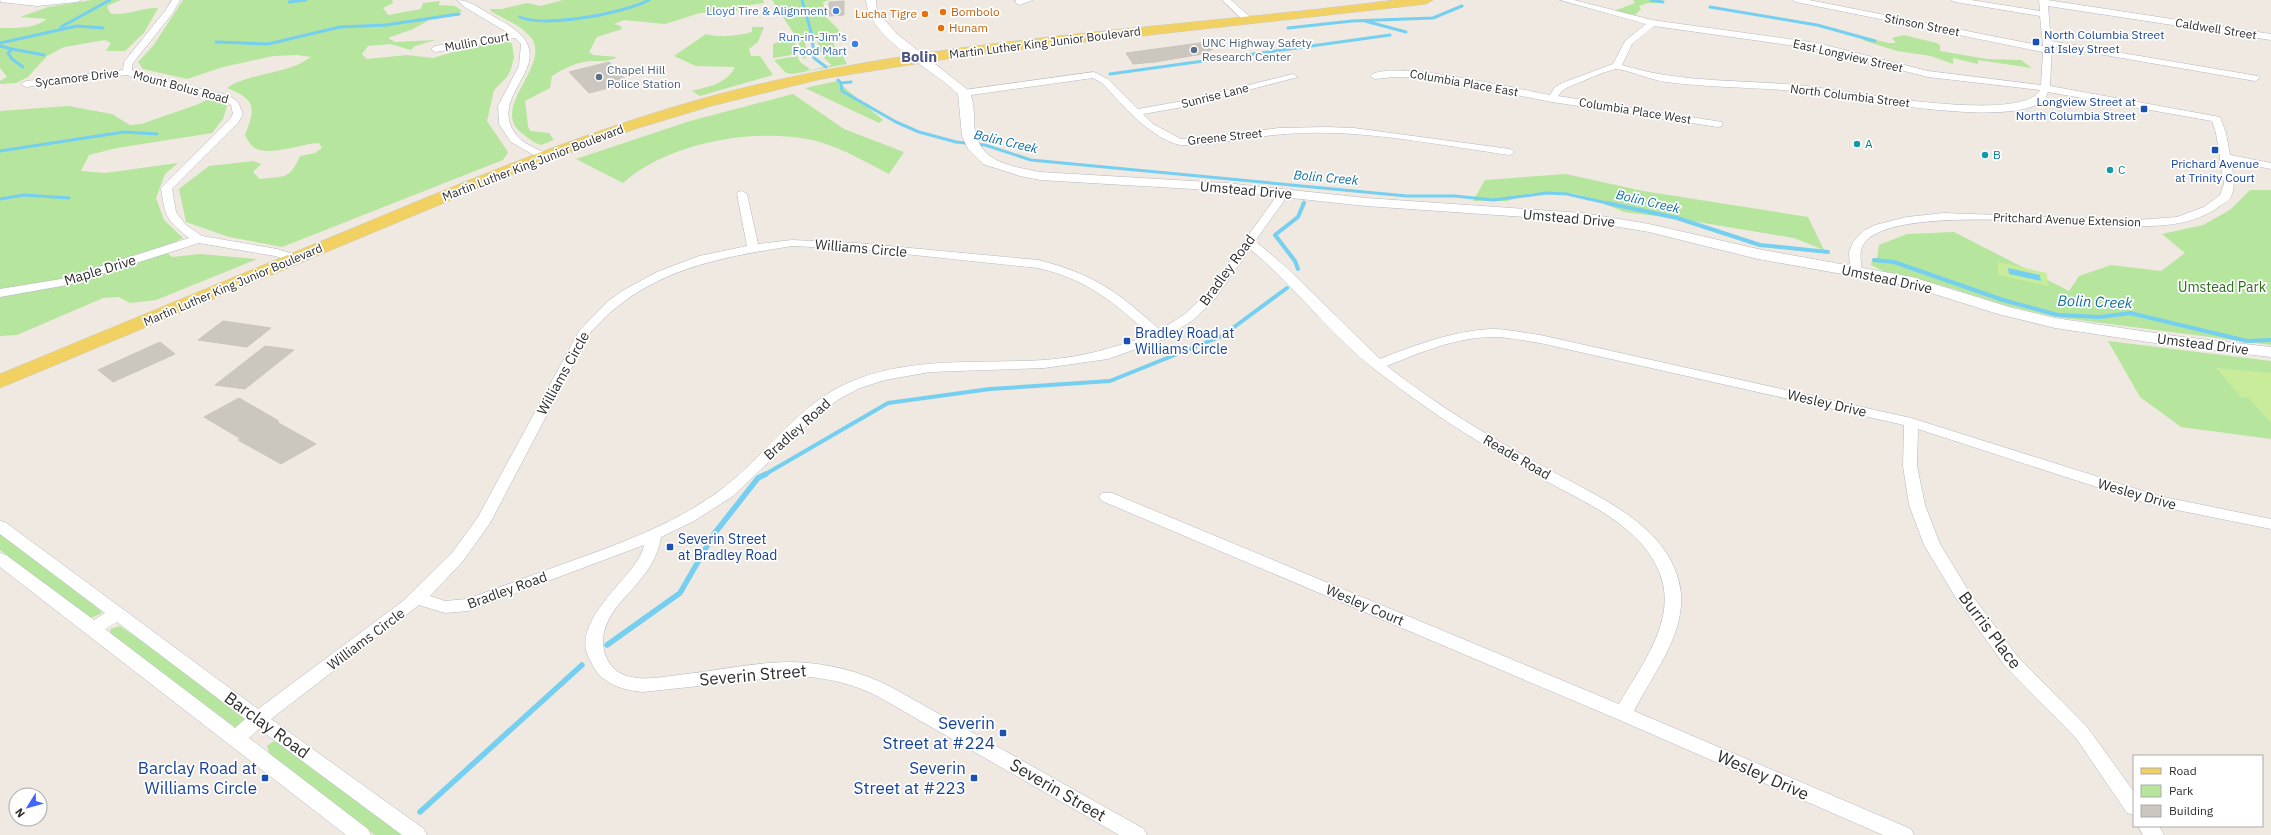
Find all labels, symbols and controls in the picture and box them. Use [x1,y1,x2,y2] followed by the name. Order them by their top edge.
[706,3,828,18] place label: Lloyd Tire & Alignment
[951,4,1000,19] place label: Bombolo
[831,6,841,16] marker: Lloyd Tire & Alignment
[855,6,917,21] place label: Lucha Tigre
[938,7,948,17] marker: Bombolo
[920,9,930,19] marker: Lucha Tigre
[1883,10,1961,39] street label: Stinson Street
[2174,15,2258,42] street label: Caldwell Street
[949,20,988,35] place label: Hunam
[936,23,946,33] marker: Hunam
[948,23,1142,62] street label: Martin Luther King Junior Boulevard
[2044,27,2164,56] place label: North Columbia Street at Isley Street
[443,28,510,55] street label: Mullin Court
[778,29,847,58] place label: Run-in-Jim's Food Mart
[1202,35,1312,64] place label: UNC Highway Safety Research Center
[1792,36,1905,75] street label: East Longview Street
[2031,37,2041,47] marker: North Columbia Street at Isley Street
[850,39,860,49] marker: Run-in-Jim's Food Mart
[1189,45,1199,55] marker: UNC Highway Safety Research Center
[901,47,937,66] district label: Bolin
[607,62,681,91] place label: Chapel Hill Police Station
[34,65,120,90] street label: Sycamore Drive
[1409,66,1519,99] street label: Columbia Place East
[132,67,230,106] street label: Mount Bolus Road
[594,72,604,82] marker: Chapel Hill Police Station
[1180,80,1251,111] street label: Sunrise Lane
[1789,81,1911,110] street label: North Columbia Street
[1578,94,1692,127] street label: Columbia Place West
[2016,94,2136,123] place label: Longview Street at North Columbia Street
[2139,104,2149,114] marker: Longview Street at North Columbia Street
[440,121,626,204] street label: Martin Luther King Junior Boulevard
[1187,125,1263,148] street label: Greene Street
[972,126,1040,157] water label: Bolin Creek
[1865,136,1873,151] place label: A
[1852,139,1862,149] marker: A
[2210,145,2220,155] marker: Prichard Avenue at Trinity Court
[1993,147,2001,162] place label: B
[1980,150,1990,160] marker: B
[2171,156,2259,185] place label: Prichard Avenue at Trinity Court
[2118,162,2126,177] place label: C
[2105,165,2115,175] marker: C
[1293,166,1359,189] water label: Bolin Creek
[1199,177,1293,203] street label: Umstead Drive
[1614,186,1682,217] water label: Bolin Creek
[1522,205,1616,231] street label: Umstead Drive
[1993,209,2141,230] street label: Pritchard Avenue Extension
[1195,231,1259,309] street label: Bradley Road
[814,235,908,261] street label: Williams Circle
[141,240,325,329] street label: Martin Luther King Junior Boulevard
[62,250,138,289] street label: Maple Drive
[1840,261,1934,297] street label: Umstead Drive
[2178,278,2267,296] park label: Umstead Park
[2057,291,2133,312] water label: Bolin Creek
[1135,324,1234,358] place label: Bradley Road at Williams Circle
[533,328,593,418] street label: Williams Circle
[2156,329,2250,359] street label: Umstead Drive
[1122,336,1132,346] marker: Bradley Road at Williams Circle
[1786,385,1869,421] street label: Wesley Drive
[760,394,834,464] street label: Bradley Road
[1480,430,1554,484] street label: Reade Road
[2096,474,2179,514] street label: Wesley Drive
[678,530,777,564] place label: Severin Street at Bradley Road
[665,542,675,552] marker: Severin Street at Bradley Road
[465,567,549,613] street label: Bradley Road
[1323,580,1407,630] street label: Wesley Court
[1954,587,2026,673] street label: Burris Place
[324,604,409,674] street label: Williams Circle
[699,659,807,691] street label: Severin Street
[220,687,314,763] street label: Barclay Road
[883,712,995,754] place label: Severin Street at #224
[998,728,1008,738] marker: Severin Street at #224
[1714,745,1812,805] street label: Wesley Drive
[1006,754,1110,826] street label: Severin Street
[2133,755,2263,827] legend
[138,757,257,799] place label: Barclay Road at Williams Circle
[854,757,966,799] place label: Severin Street at #223
[2169,763,2197,778] text: Road
[260,773,270,783] marker: Barclay Road at Williams Circle
[969,773,979,783] marker: Severin Street at #223
[2169,783,2194,798] text: Park
[8,787,48,827] north arrow
[2169,803,2214,818] text: Building
[12,806,28,820] text: N

